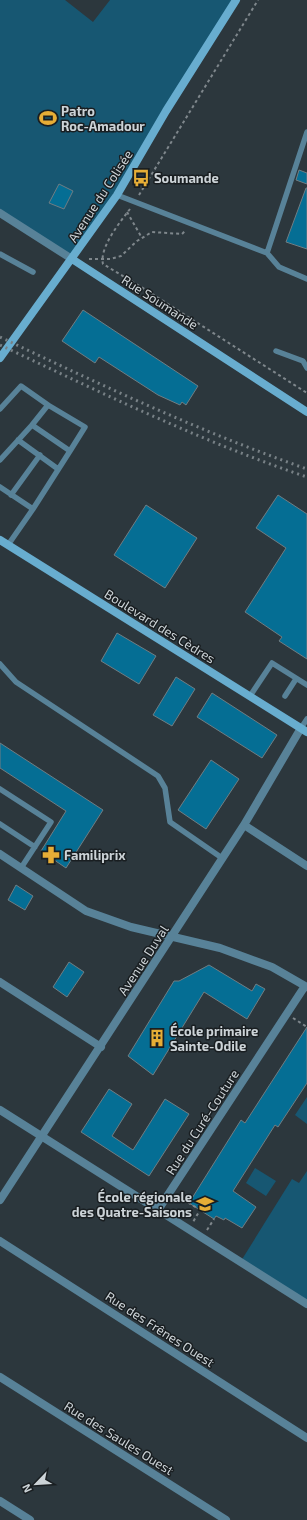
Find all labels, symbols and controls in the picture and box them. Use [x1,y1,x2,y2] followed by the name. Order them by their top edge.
[61,103,145,134] place label: Patro Roc-Amadour
[38,108,58,128] sports icon: Patro Roc-Amadour
[64,147,136,245] street label: Avenue du Colisée
[131,168,151,188] bus stop icon: Soumande
[154,170,219,186] place label: Soumande
[119,271,201,333] street label: Rue Soumande
[102,585,218,667] street label: Boulevard des Cèdres
[41,845,61,865] pharmacy icon: Familiprix
[64,847,126,863] place label: Familiprix
[114,922,172,998] street label: Avenue Duval
[170,1022,258,1054] place label: École primaire Sainte-Odile
[147,1028,167,1048] building icon: École primaire Sainte-Odile
[162,1066,242,1178] street label: Rue du Curé-Couture
[72,1188,192,1221] place label: École régionale des Quatre-Saisons
[195,1194,215,1214] school or university icon: École régionale des Quatre-Saisons
[102,1288,218,1370] street label: Rue des Frênes Ouest
[61,1398,177,1478] street label: Rue des Saules Ouest
[16,1464,56,1504] north arrow
[19,1482,34,1495] text: N

